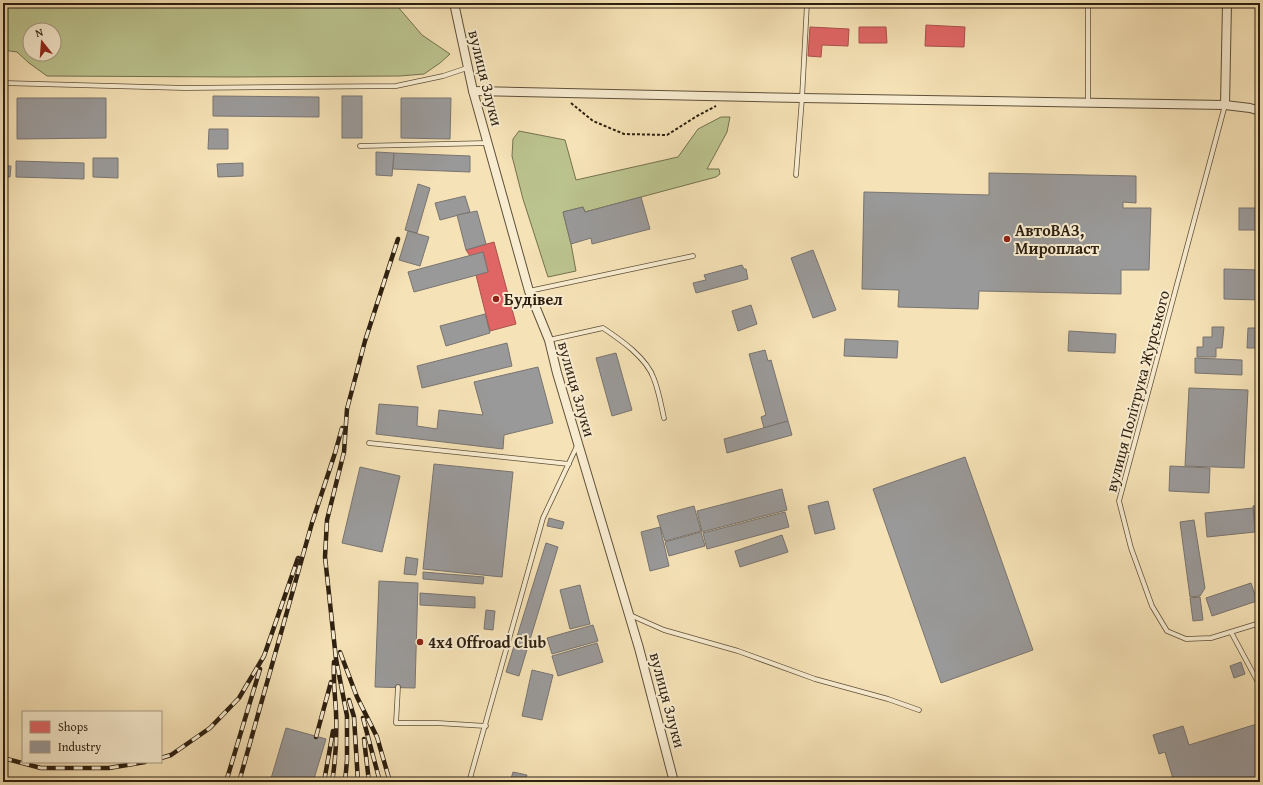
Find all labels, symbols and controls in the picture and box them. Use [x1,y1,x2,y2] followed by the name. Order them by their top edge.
[22,22,62,62] north arrow
[33,24,46,41] text: N
[462,27,510,129] street label: вулиця Злуки
[1015,218,1100,260] place label: АвтоВАЗ, Миропласт
[1002,234,1012,244] marker: АвтоВАЗ, Миропласт
[504,287,563,311] place label: Будівел
[1099,287,1175,495] street label: вулиця Політрука Журського
[491,294,501,304] marker: Будівел
[552,339,602,440] street label: вулиця Злуки
[428,630,547,654] place label: 4x4 Offroad Club
[415,637,425,647] marker: 4x4 Offroad Club
[644,650,692,751] street label: вулиця Злуки
[22,711,162,763] legend
[58,718,88,735] text: Shops
[58,738,101,755] text: Industry

